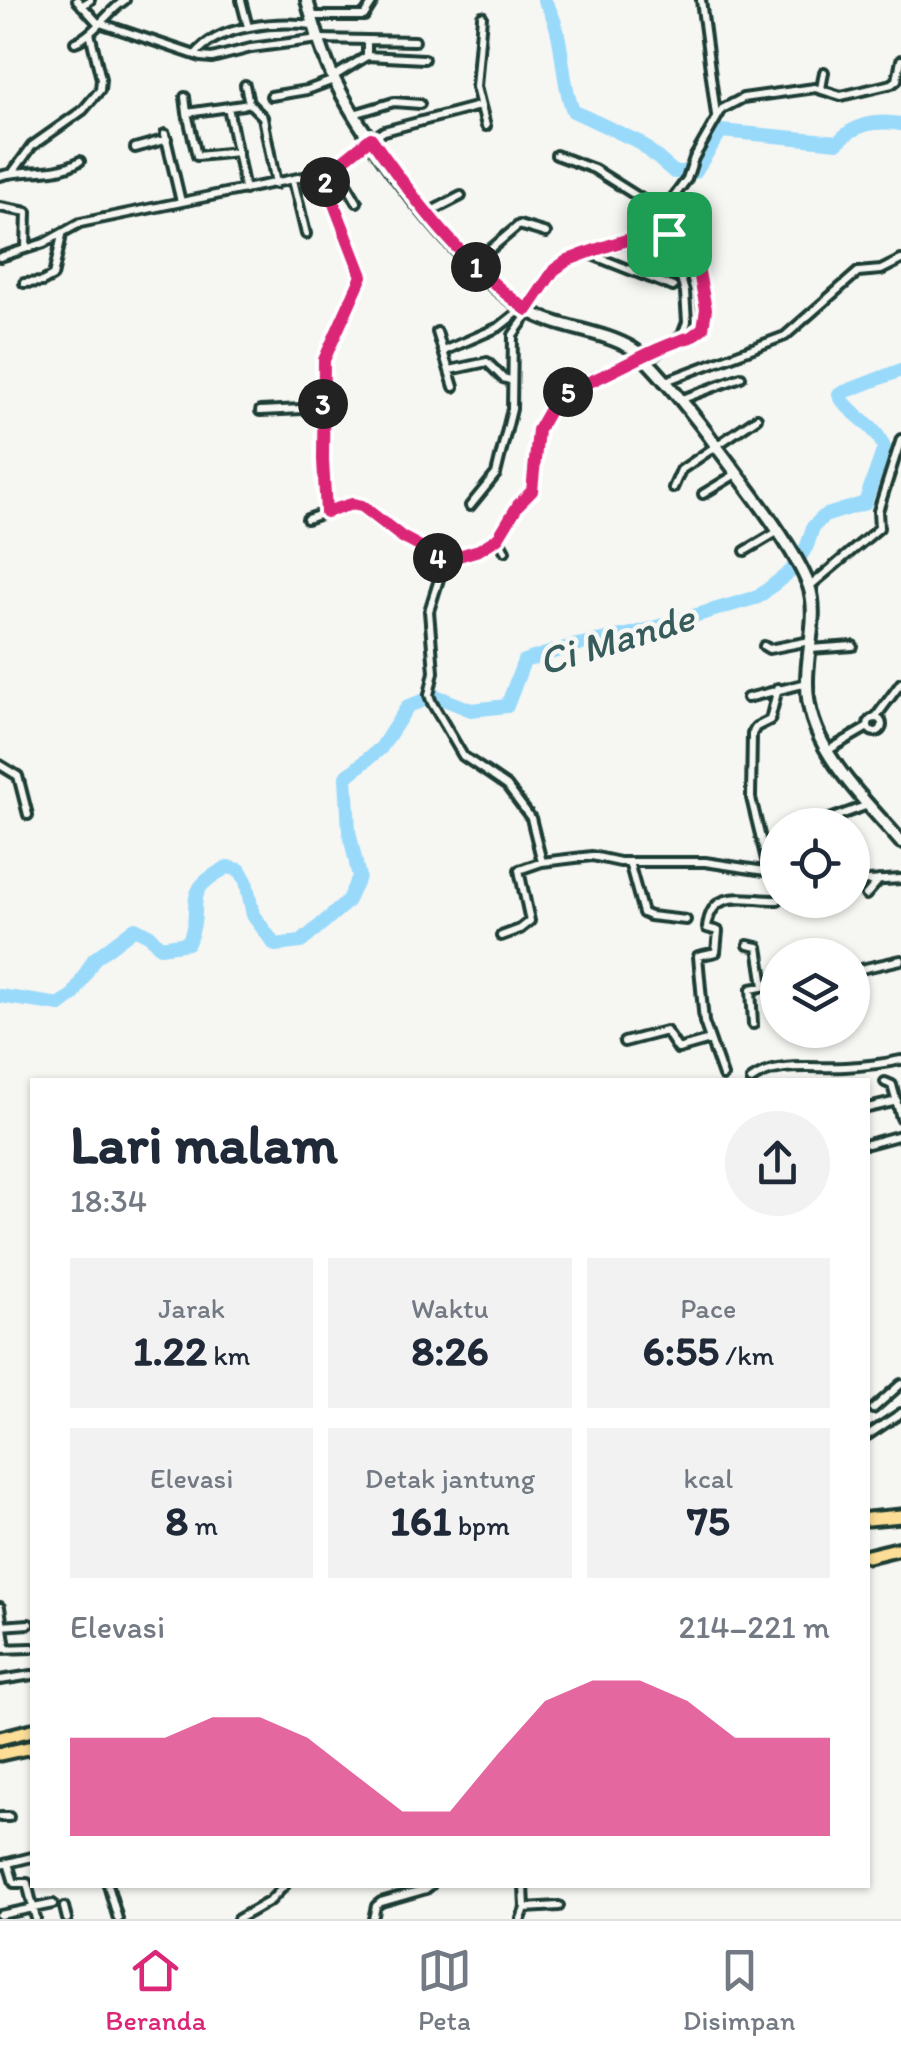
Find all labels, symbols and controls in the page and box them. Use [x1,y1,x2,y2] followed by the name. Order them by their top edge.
[300,157,350,207] pin: 2
[318,165,332,199] text: 2
[627,192,712,277] pin
[642,207,697,262] icon: arrive
[451,242,501,292] pin: 1
[470,250,483,284] text: 1
[543,367,593,417] pin: 5
[561,375,575,409] text: 5
[298,379,348,429] pin: 3
[315,387,331,421] text: 3
[413,533,463,583] pin: 4
[430,541,446,575] text: 4
[532,592,701,685] water label: Ci Mande
[760,808,870,1048] map controls
[760,808,870,918] button: locate
[760,938,870,1048] button: layers
[70,1111,338,1177] text: Lari malam
[725,1111,830,1216] button: share
[70,1182,147,1220] text: 18:34
[158,1291,225,1325] text: Jarak
[411,1291,489,1325] text: Waktu
[680,1291,736,1325] text: Pace
[133,1325,207,1376] text: 1.22
[411,1325,489,1376] text: 8:26
[642,1325,719,1376] text: 6:55
[207,1338,250,1372] text: km
[719,1338,774,1372] text: /km
[150,1461,233,1495] text: Elevasi
[365,1461,535,1495] text: Detak jantung
[683,1461,733,1495] text: kcal
[165,1495,188,1546] text: 8
[390,1495,451,1546] text: 161
[687,1495,730,1546] text: 75
[188,1508,218,1542] text: m
[451,1508,510,1542] text: bpm
[70,1608,165,1646] text: Elevasi
[679,1608,830,1646] text: 214–221 m
[105,1943,206,2037] tab: Beranda
[417,1943,472,2037] tab: Peta
[683,1943,796,2037] tab: Disimpan

